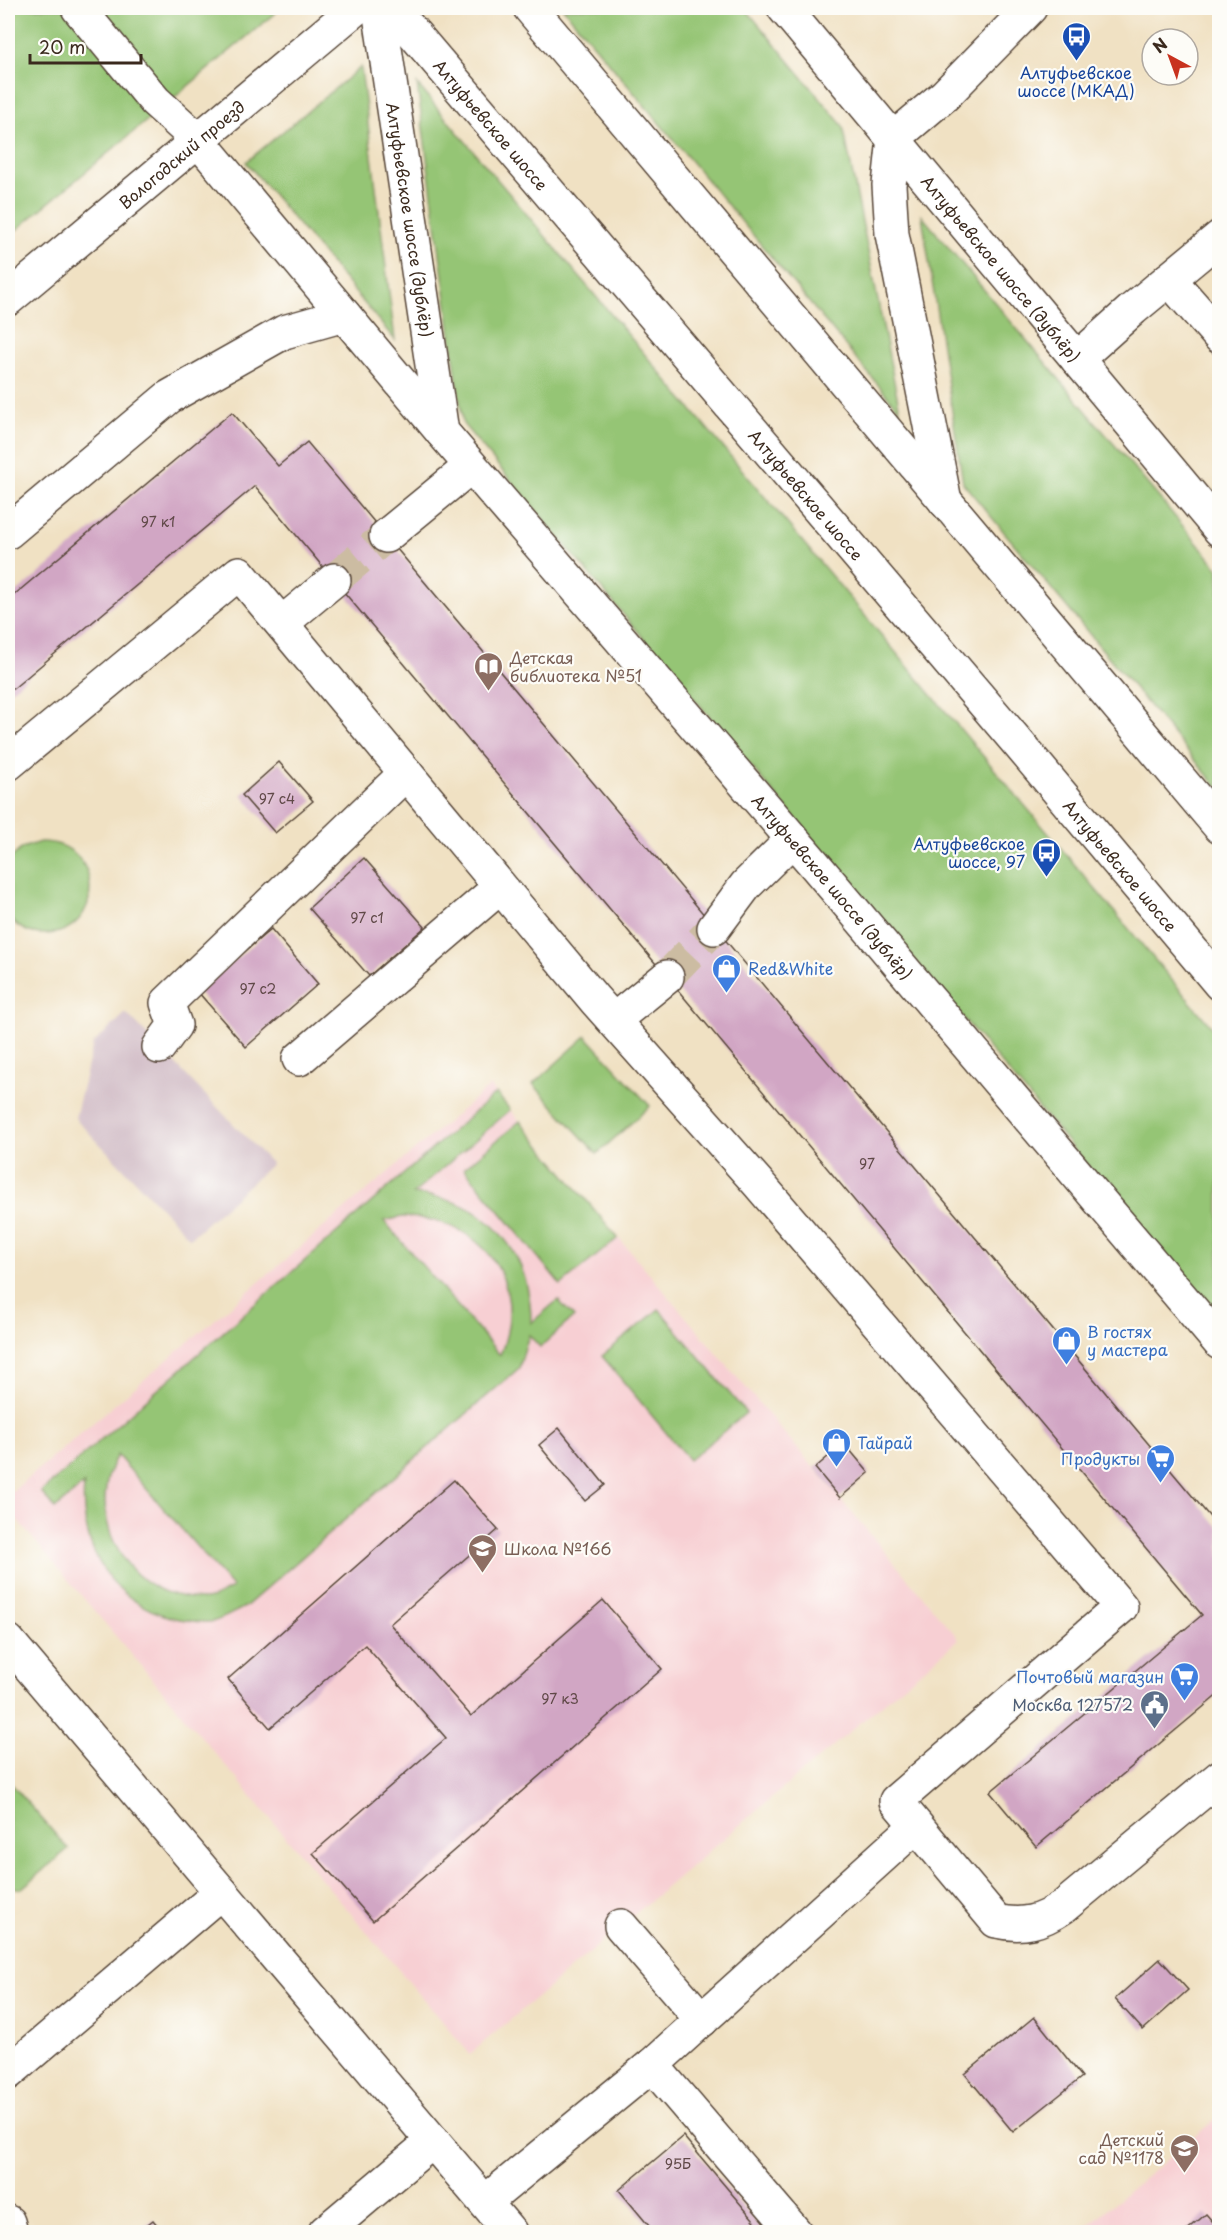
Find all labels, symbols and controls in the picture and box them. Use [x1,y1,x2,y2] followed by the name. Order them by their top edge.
[1060,20,1092,62] bus stop icon: Алтуфьевское шоссе (МКАД)
[30,27,141,65] scale bar
[1140,27,1200,87] north arrow
[1147,32,1172,58] text: N
[39,33,85,60] text: 20 m
[428,54,554,195] street label: Алтуфьевское шоссе
[1017,60,1135,102] place label: Алтуфьевское шоссе (МКАД)
[113,94,250,214] street label: Вологодский проезд
[381,101,440,339] street label: Алтуфьевское шоссе (дублёр)
[916,170,1086,367] street label: Алтуфьевское шоссе (дублёр)
[743,424,869,565] street label: Алтуфьевское шоссе
[141,511,175,532] house number: 97 к1
[509,645,642,687] place label: Детская библиотека №51
[473,650,505,692] library icon: Детская библиотека №51
[259,788,295,809] house number: 97 с4
[747,789,919,984] street label: Алтуфьевское шоссе (дублёр)
[1058,794,1183,936] street label: Алтуфьевское шоссе
[913,831,1025,873] place label: Алтуфьевское шоссе, 97
[1030,836,1062,878] bus stop icon: Алтуфьевское шоссе, 97
[350,907,384,928] house number: 97 с1
[711,952,743,994] shop icon: Red&White
[748,956,833,980] place label: Red&White
[240,978,277,999] house number: 97 с2
[859,1153,875,1174] house number: 97
[1087,1319,1168,1361] place label: В гостях у мастера
[1050,1324,1082,1366] shop icon: В гостях у мастера
[820,1426,852,1468] shop icon: Тайрай
[857,1430,913,1454] place label: Тайрай
[1145,1442,1177,1484] supermarket icon: Продукты
[1061,1446,1140,1470] place label: Продукты
[467,1532,499,1574] school or university icon: Школа №166
[504,1536,612,1560] place label: Школа №166
[1169,1660,1201,1702] supermarket icon: Почтовый магазин
[1016,1664,1164,1688] place label: Почтовый магазин
[541,1688,579,1709] house number: 97 к3
[1138,1688,1170,1730] public building icon: Москва 127572
[1012,1692,1133,1716] place label: Москва 127572
[1079,2127,1164,2169] place label: Детский сад №1178
[1169,2132,1201,2174] school or university icon: Детский сад №1178
[665,2153,691,2174] house number: 95Б

